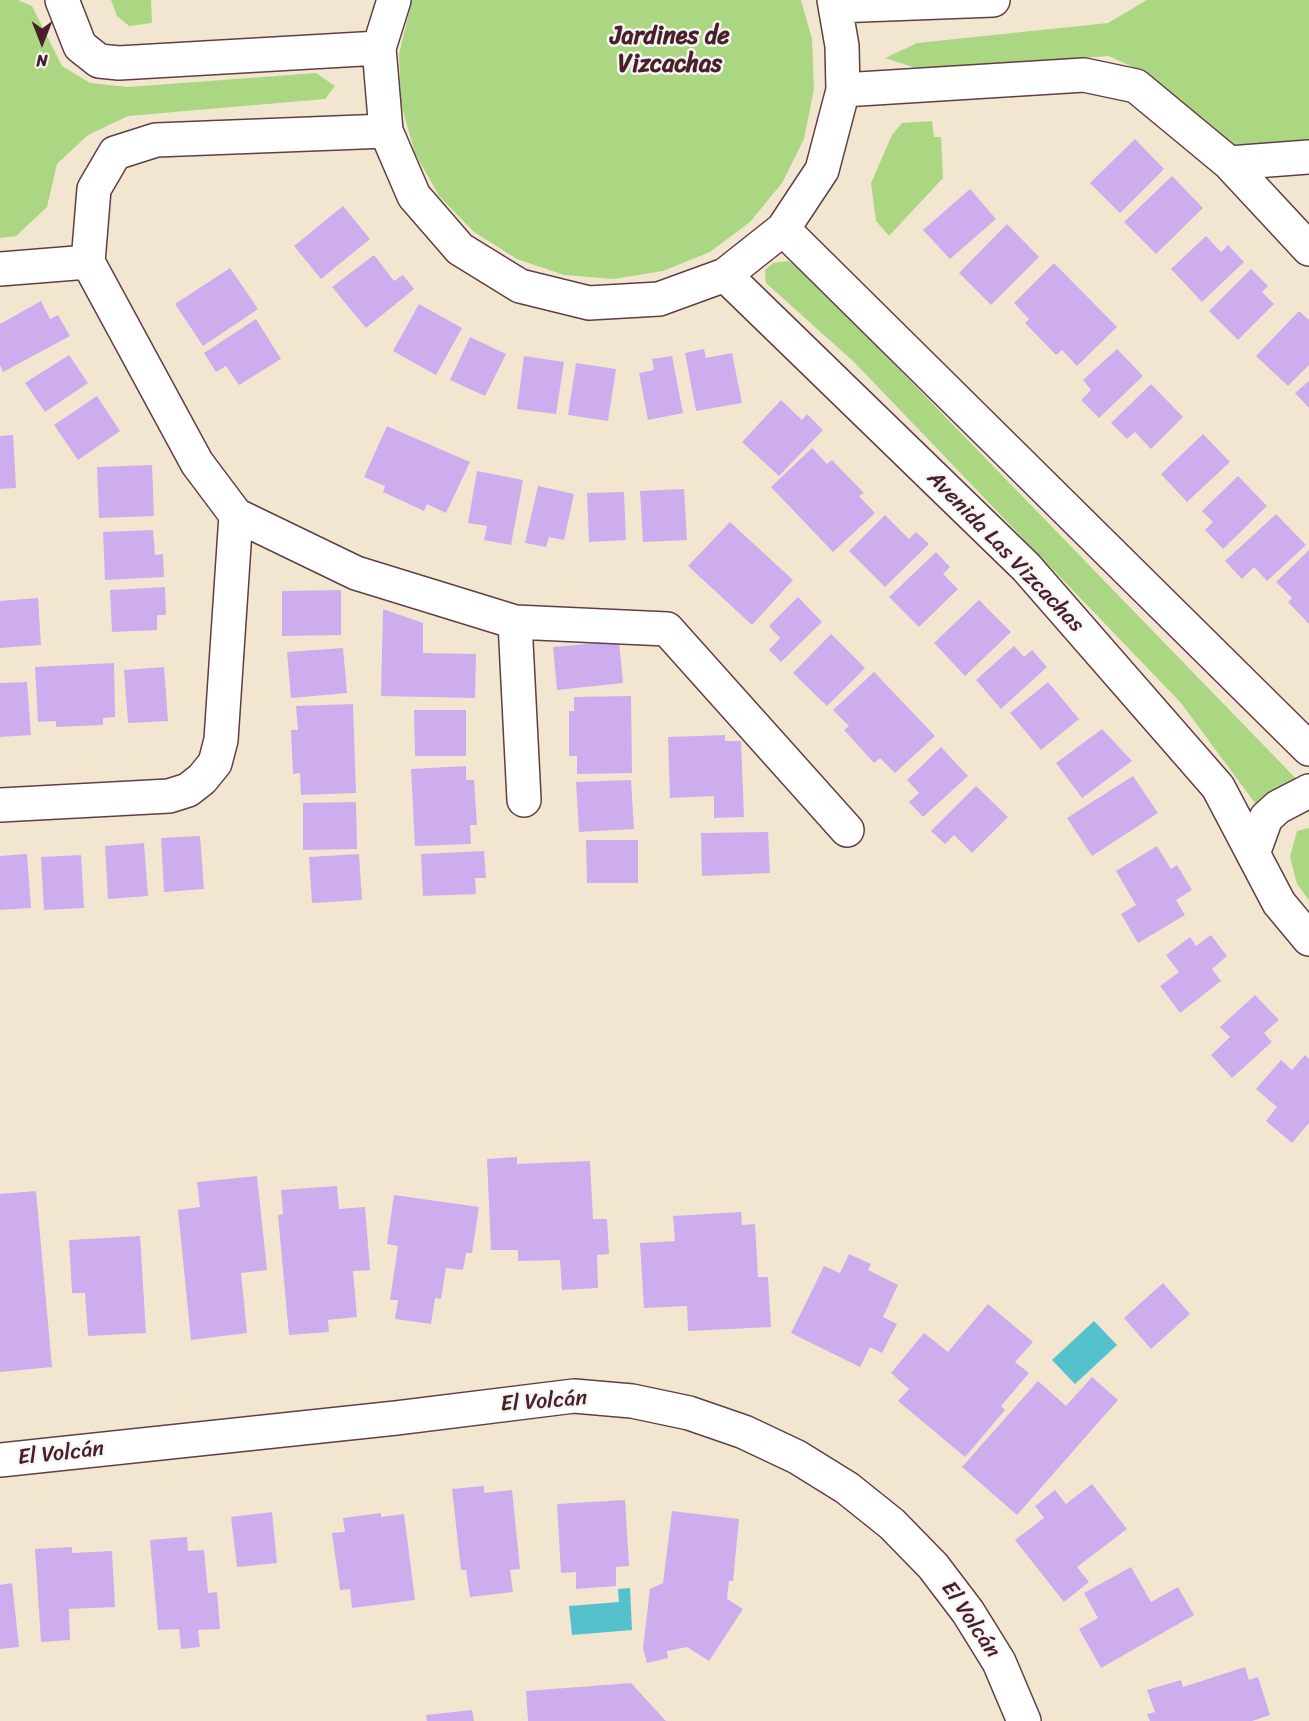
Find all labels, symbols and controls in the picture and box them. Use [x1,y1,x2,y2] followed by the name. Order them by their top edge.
[12,12,72,72] north arrow
[610,23,730,79] district label: Jardines de Vizcachas
[36,46,48,75] text: N
[921,466,1089,638] street label: Avenida Las Vizcachas
[500,1386,588,1418] street label: El Volcán
[16,1436,106,1472] street label: El Volcán
[935,1577,1005,1663] street label: El Volcán

